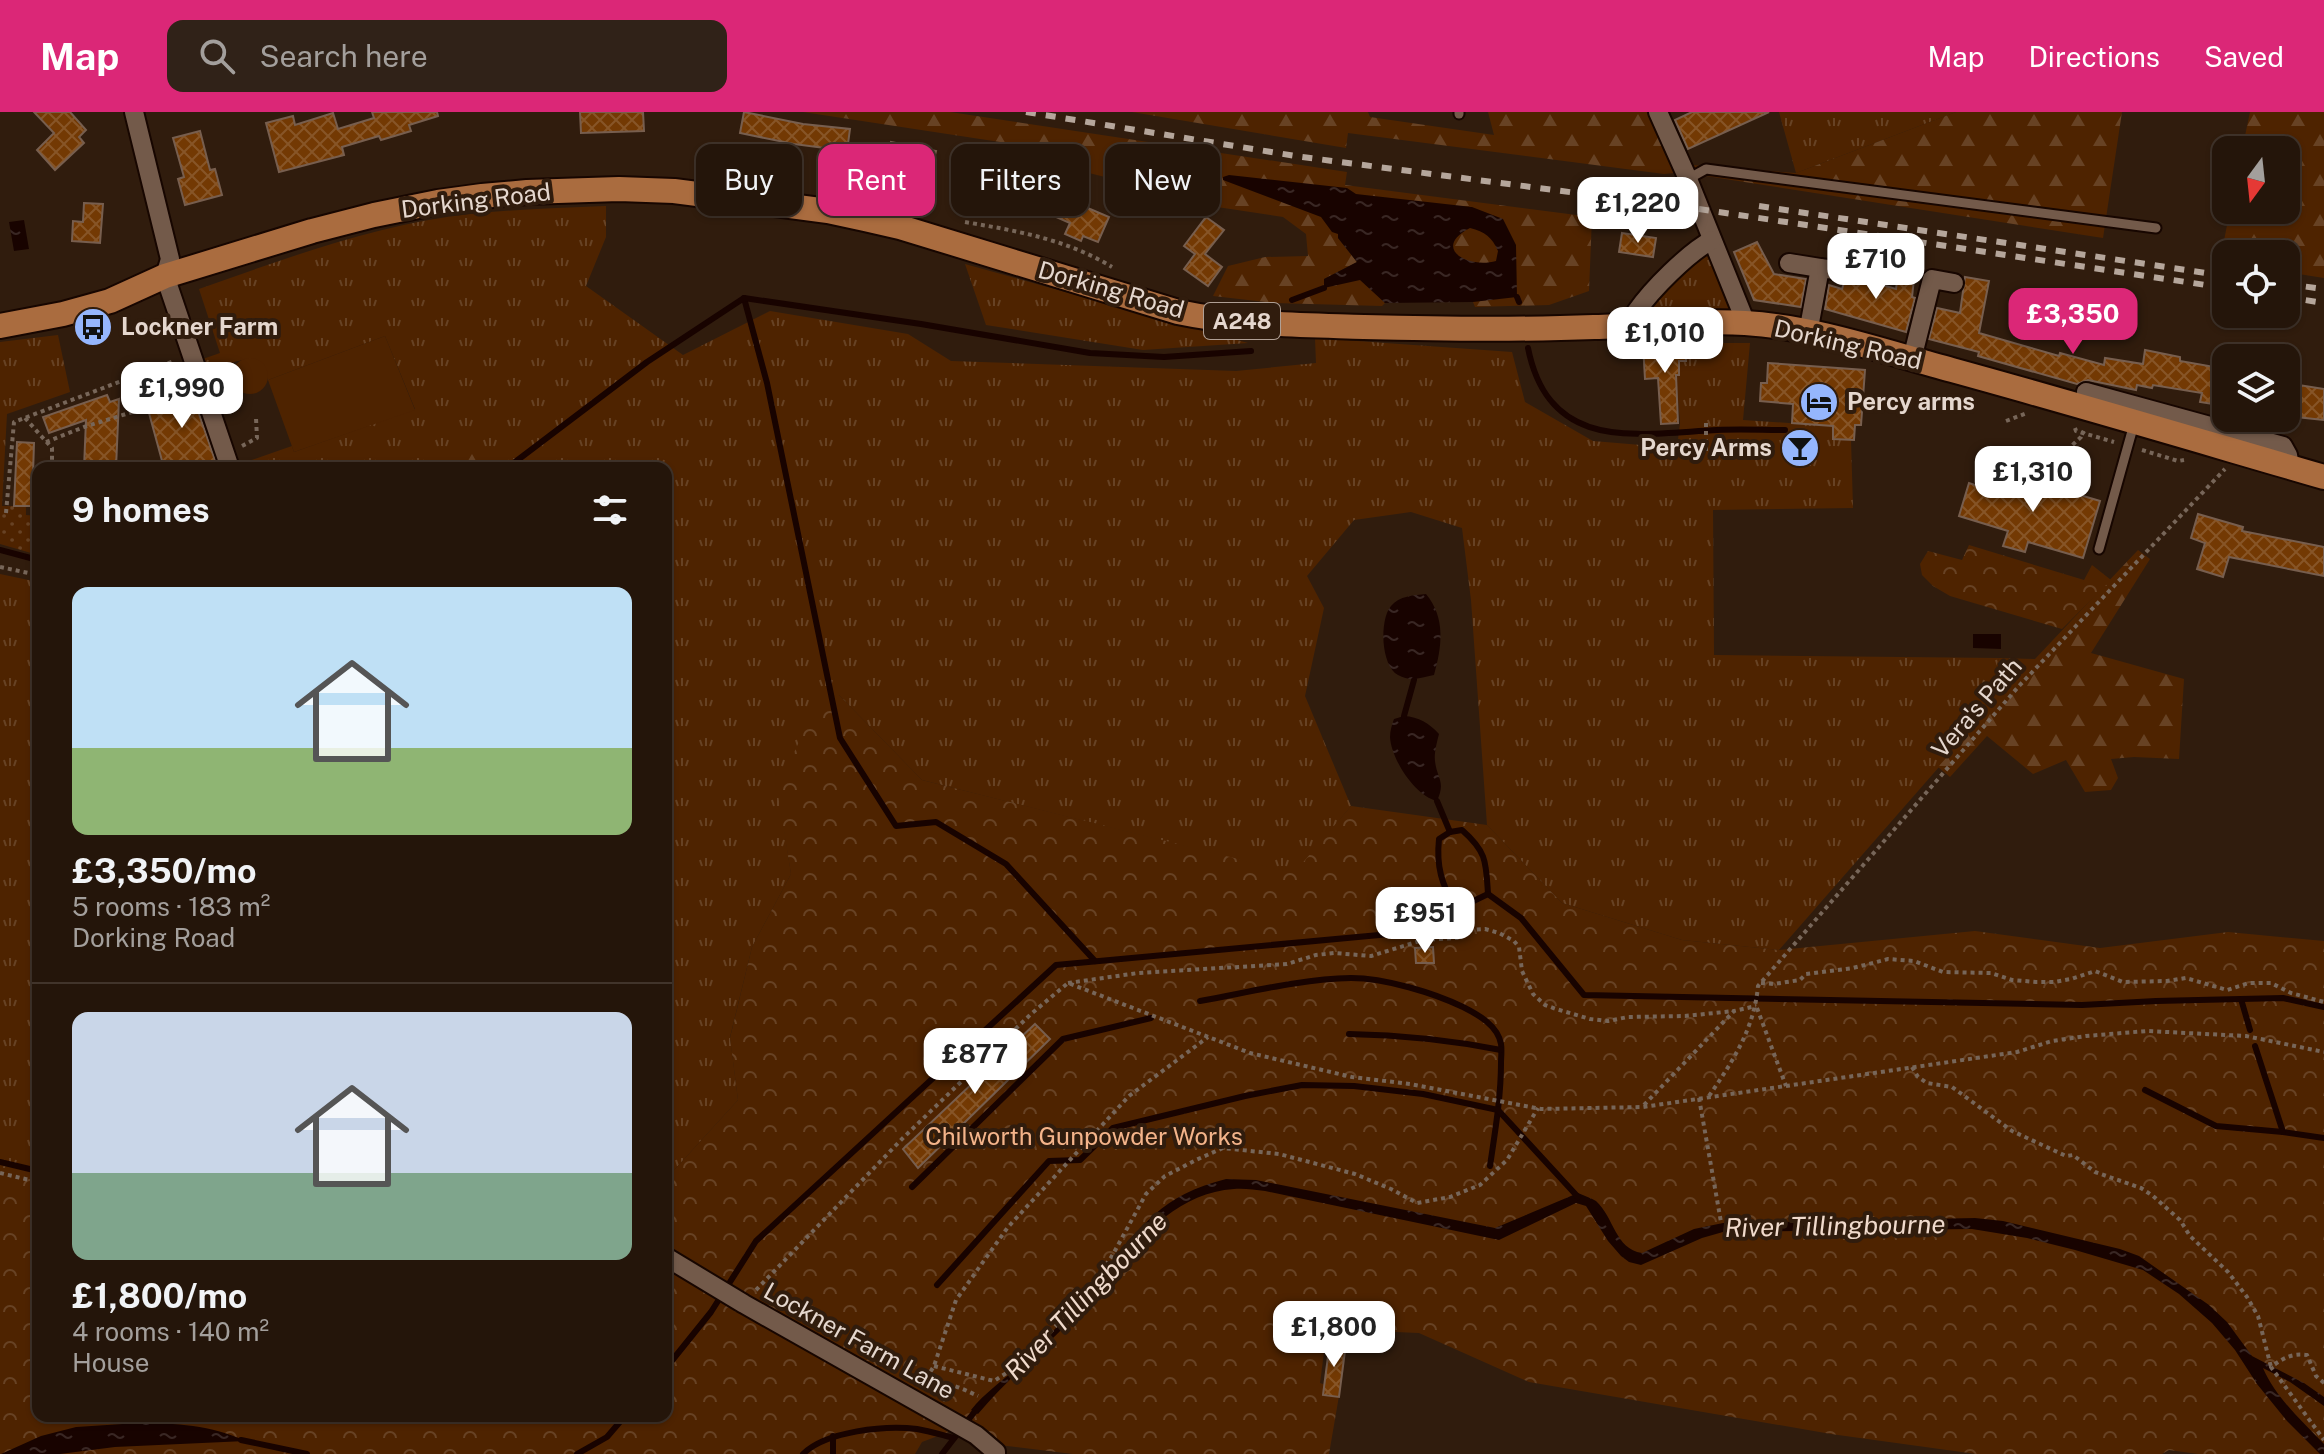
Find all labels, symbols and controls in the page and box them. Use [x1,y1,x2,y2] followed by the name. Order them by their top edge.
[167,20,727,92] search box
[40,34,119,79] text: Map
[195,34,239,78] icon: search
[259,38,428,74] text: Search here
[1928,40,1984,73] text: Map
[2028,40,2160,73] text: Directions
[2204,40,2284,73] text: Saved
[2212,136,2300,224] north arrow
[2212,136,2300,432] map controls
[696,144,802,216] chip: Buy
[818,144,935,216] chip: Rent
[951,144,1089,216] chip: Filters
[1105,144,1220,216] chip: New
[399,177,552,223] street label: Dorking Road
[1573,177,1703,245] pin: £1,220
[1595,187,1681,218] text: £1,220
[1829,233,1923,301] pin: £710
[2212,240,2300,328] button: locate
[1845,243,1907,274] text: £710
[1035,255,1188,323] street label: Dorking Road
[2008,288,2138,356] pin: £3,350
[2027,298,2119,329] text: £3,350
[1204,303,1280,339] road number: A248
[72,306,114,348] bus stop icon: Lockner Farm
[1600,307,1730,375] pin: £1,010
[121,312,278,340] place label: Lockner Farm
[1772,313,1925,375] street label: Dorking Road
[1625,317,1705,348] text: £1,010
[2212,344,2300,432] button: layers
[117,362,247,430] pin: £1,990
[139,372,225,403] text: £1,990
[1798,381,1840,423] hotel icon: Percy arms
[1847,387,1975,415] place label: Percy arms
[1779,427,1821,469] bar icon: Percy Arms
[1640,433,1772,461] place label: Percy Arms
[1968,446,2098,514] pin: £1,310
[1993,456,2073,487] text: £1,310
[588,488,632,532] icon: filters
[72,490,210,530] text: 9 homes
[280,639,424,783] icon: home
[1925,652,2027,763] street label: Vera's Path
[72,851,257,891] text: £3,350/mo
[1378,887,1472,955] pin: £951
[72,891,270,922] text: 5 rooms · 183 m²
[1394,897,1456,928] text: £951
[72,922,235,953] text: Dorking Road
[928,1028,1022,1096] pin: £877
[942,1038,1008,1069] text: £877
[280,1064,424,1208] icon: home
[925,1122,1243,1150] park label: Chilworth Gunpowder Works
[998,1205,1173,1386] water label: River Tillingbourne
[1724,1208,1946,1243] water label: River Tillingbourne
[72,1276,247,1316] text: £1,800/mo
[759,1276,960,1404] street label: Lockner Farm Lane
[1269,1301,1399,1369] pin: £1,800
[1291,1311,1377,1342] text: £1,800
[72,1316,269,1347] text: 4 rooms · 140 m²
[72,1347,149,1378] text: House

